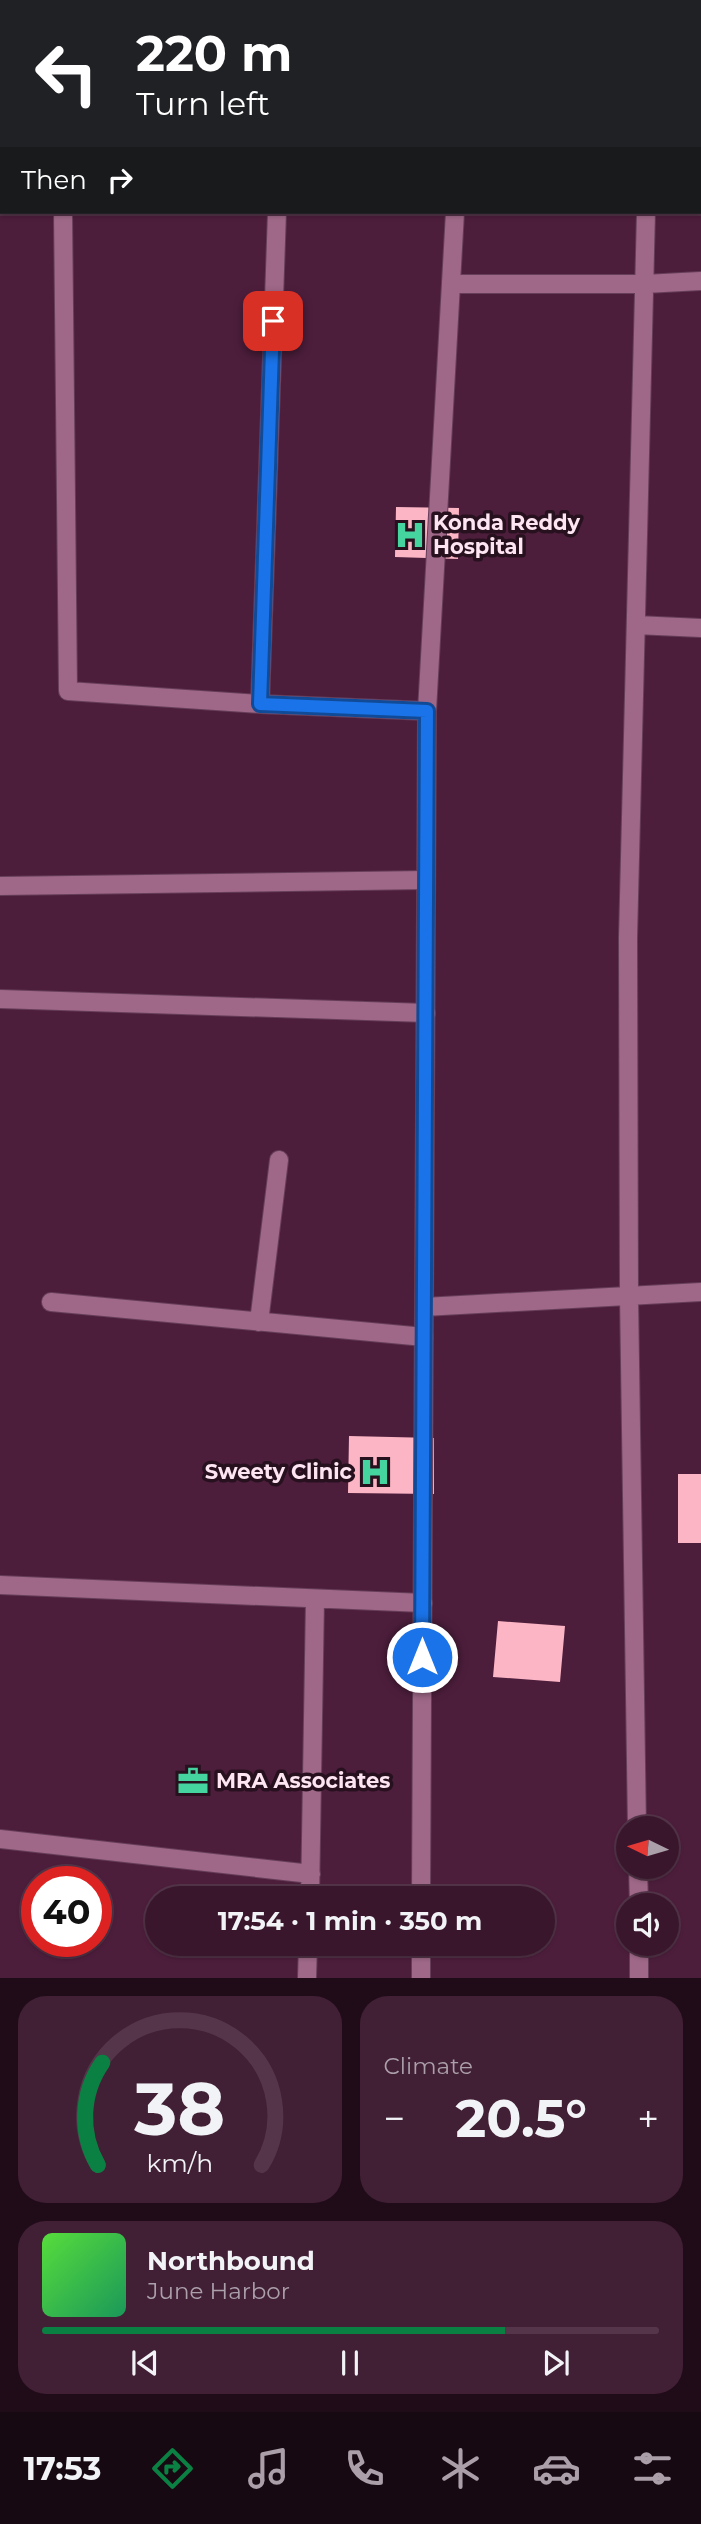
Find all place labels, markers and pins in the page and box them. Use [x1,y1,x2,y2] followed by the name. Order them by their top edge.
[243,291,303,351] pin
[433,510,581,559] place label: Konda Reddy Hospital
[393,518,427,552] hospital icon: Konda Reddy Hospital
[358,1455,392,1489] hospital icon: Sweety Clinic
[205,1459,353,1484] place label: Sweety Clinic
[176,1764,210,1798] office icon: MRA Associates
[216,1768,390,1793] place label: MRA Associates

